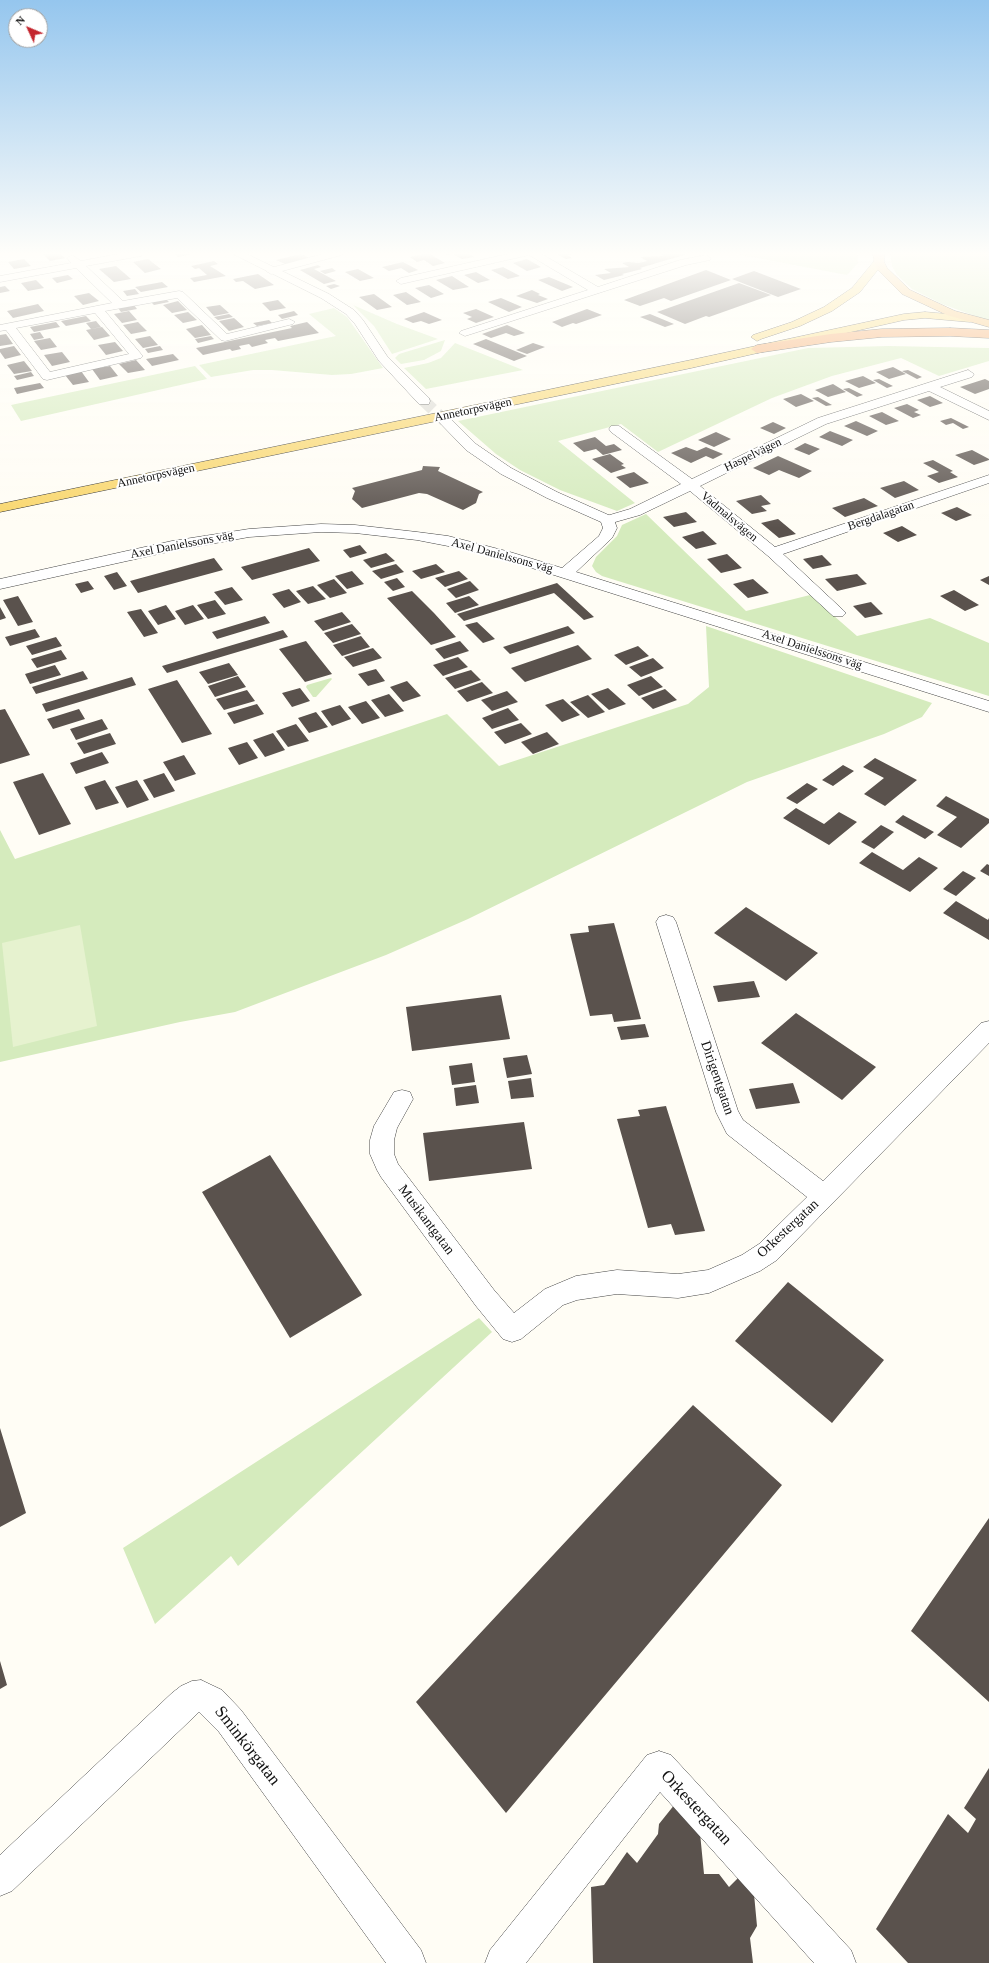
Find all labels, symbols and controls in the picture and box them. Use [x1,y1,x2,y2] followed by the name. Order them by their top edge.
[8,8,48,48] north arrow
[13,13,27,27] text: N
[433,395,513,425] street label: Annetorpsvägen
[722,435,784,475] street label: Haspelvägen
[116,461,196,491] street label: Annetorpsvägen
[698,489,760,545] street label: Vadmalsvägen
[846,498,916,534] street label: Bergdalagatan
[129,528,235,562] street label: Axel Danielssons väg
[450,536,554,576] street label: Axel Danielssons väg
[760,627,864,673] street label: Axel Danielssons väg
[697,1039,737,1117] street label: Dirigentgatan
[394,1182,458,1258] street label: Musikantgatan
[754,1196,822,1262] street label: Orkestergatan
[210,1702,284,1790] street label: Sminkörgatan
[656,1766,736,1850] street label: Orkestergatan

